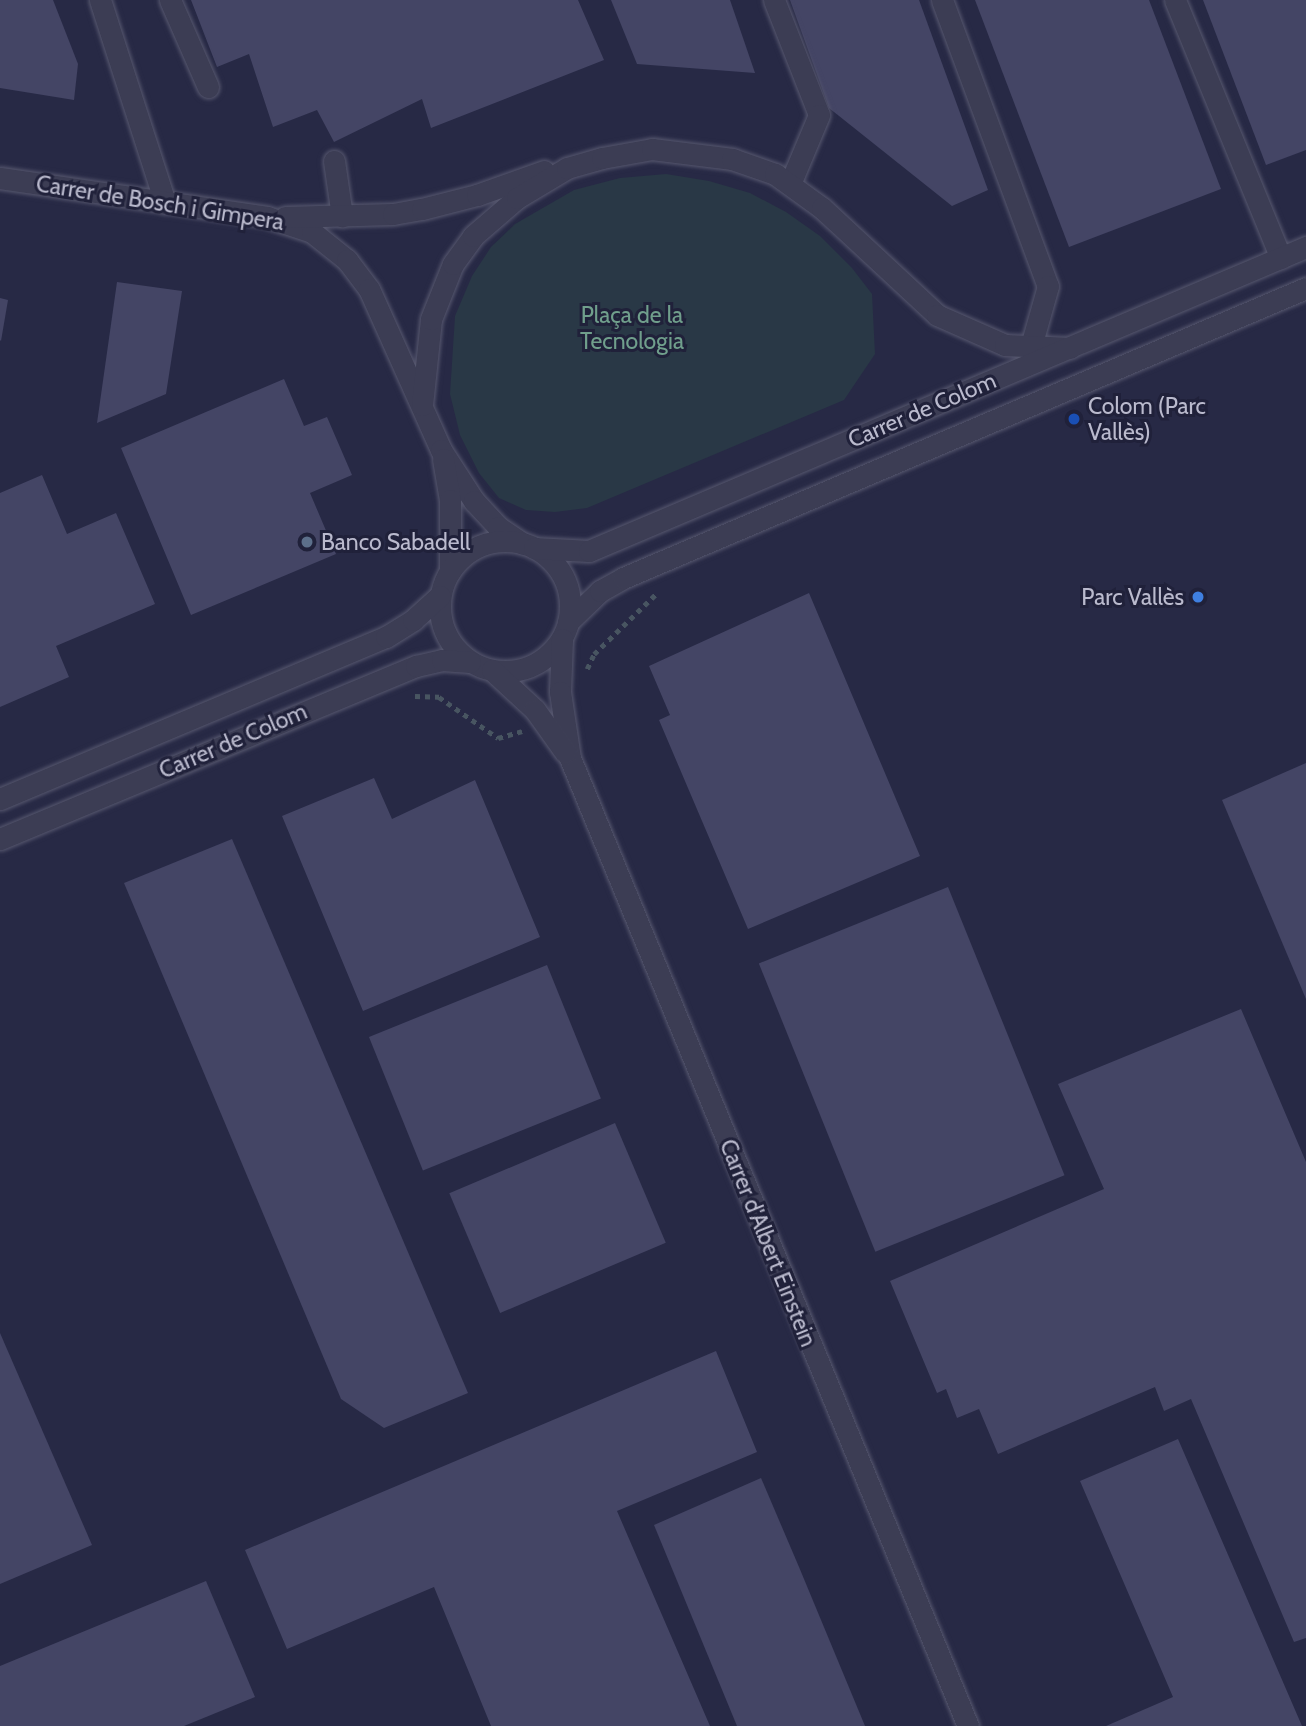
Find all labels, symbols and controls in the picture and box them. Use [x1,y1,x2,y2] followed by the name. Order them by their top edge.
[34,170,286,236] street label: Carrer de Bosch i Gimpera
[580,301,684,355] park label: Plaça de la Tecnologia
[844,366,1000,454] street label: Carrer de Colom
[1088,392,1206,446] place label: Colom (Parc Vallès)
[1066,411,1082,427] marker: Colom (Parc Vallès)
[321,528,470,556] place label: Banco Sabadell
[299,534,315,550] marker: Banco Sabadell
[1081,583,1184,611] place label: Parc Vallès
[1190,589,1206,605] marker: Parc Vallès
[155,697,311,785] street label: Carrer de Colom
[714,1135,822,1351] street label: Carrer d'Albert Einstein

